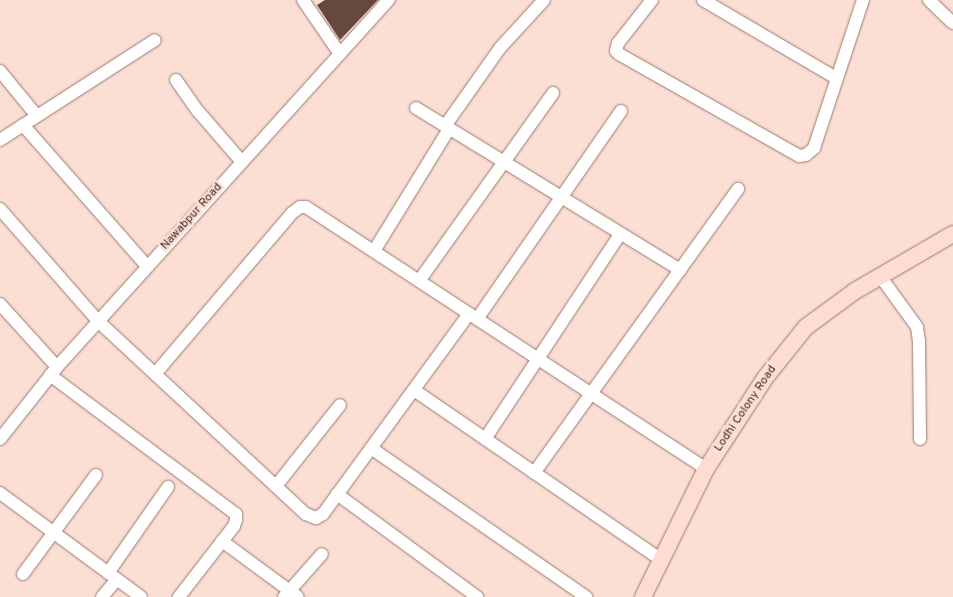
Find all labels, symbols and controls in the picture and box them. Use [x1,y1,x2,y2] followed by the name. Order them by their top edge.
[158,181,226,253] street label: Nawabpur Road
[712,363,780,455] street label: Lodhi Colony Road

